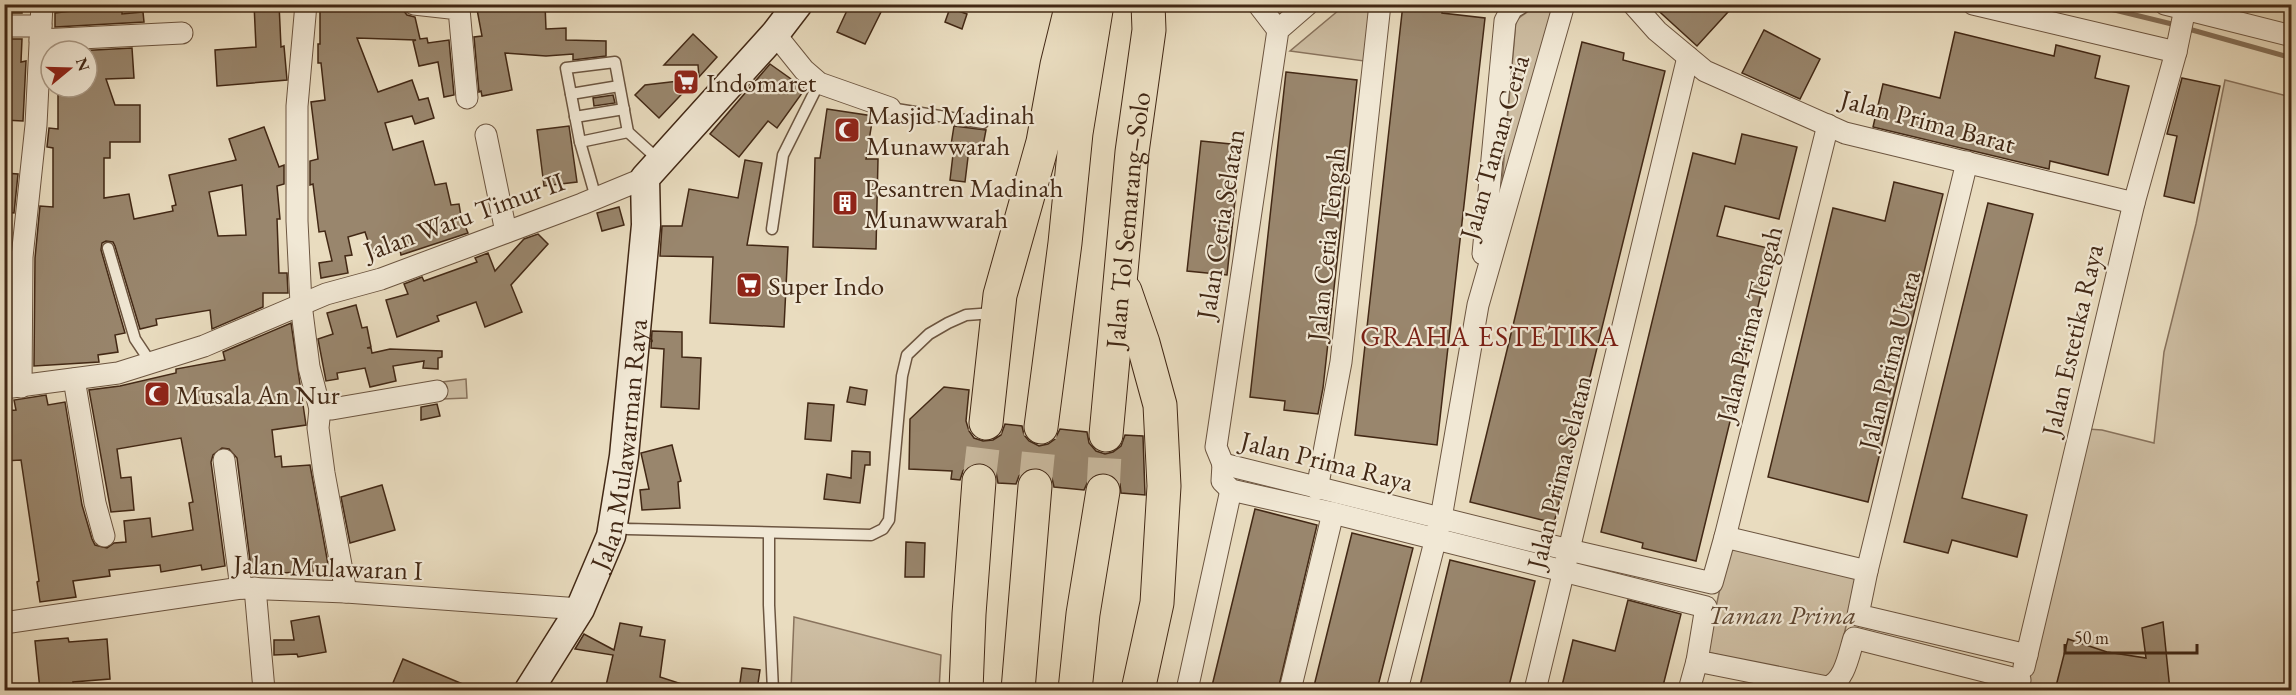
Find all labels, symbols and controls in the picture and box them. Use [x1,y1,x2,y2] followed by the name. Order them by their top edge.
[39,39,99,99] north arrow
[1450,50,1537,245] street label: Jalan Taman Ceria
[71,55,95,74] text: N
[706,65,817,100] place label: Indomaret
[671,67,701,97] supermarket icon: Indomaret
[1835,80,2020,161] street label: Jalan Prima Barat
[1096,89,1158,352] street label: Jalan Tol Semarang–Solo
[866,97,1035,163] place label: Masjid Madinah Munawwarah
[832,115,862,145] mosque icon: Masjid Madinah Munawwarah
[1187,126,1252,324] street label: Jalan Ceria Selatan
[1298,145,1354,345] street label: Jalan Ceria Tengah
[357,163,569,269] street label: Jalan Waru Timur II
[864,170,1063,236] place label: Pesantren Madinah Munawwarah
[830,188,860,218] building icon: Pesantren Madinah Munawwarah
[1707,222,1790,428] street label: Jalan Prima Tengah
[2032,241,2111,441] street label: Jalan Estetika Raya
[1849,266,1928,455] street label: Jalan Prima Utara
[768,268,884,303] place label: Super Indo
[734,270,764,300] supermarket icon: Super Indo
[581,317,654,577] street label: Jalan Mulawarman Raya
[1360,318,1620,354] district label: GRAHA ESTETIKA
[1518,371,1600,574] street label: Jalan Prima Selatan
[176,377,340,412] place label: Musala An Nur
[142,379,172,409] mosque icon: Musala An Nur
[1235,422,1417,499] street label: Jalan Prima Raya
[231,546,423,588] street label: Jalan Mulawaran I
[1708,597,1856,632] park label: Taman Prima
[2065,617,2197,655] scale bar
[2074,626,2109,649] text: 50 m

